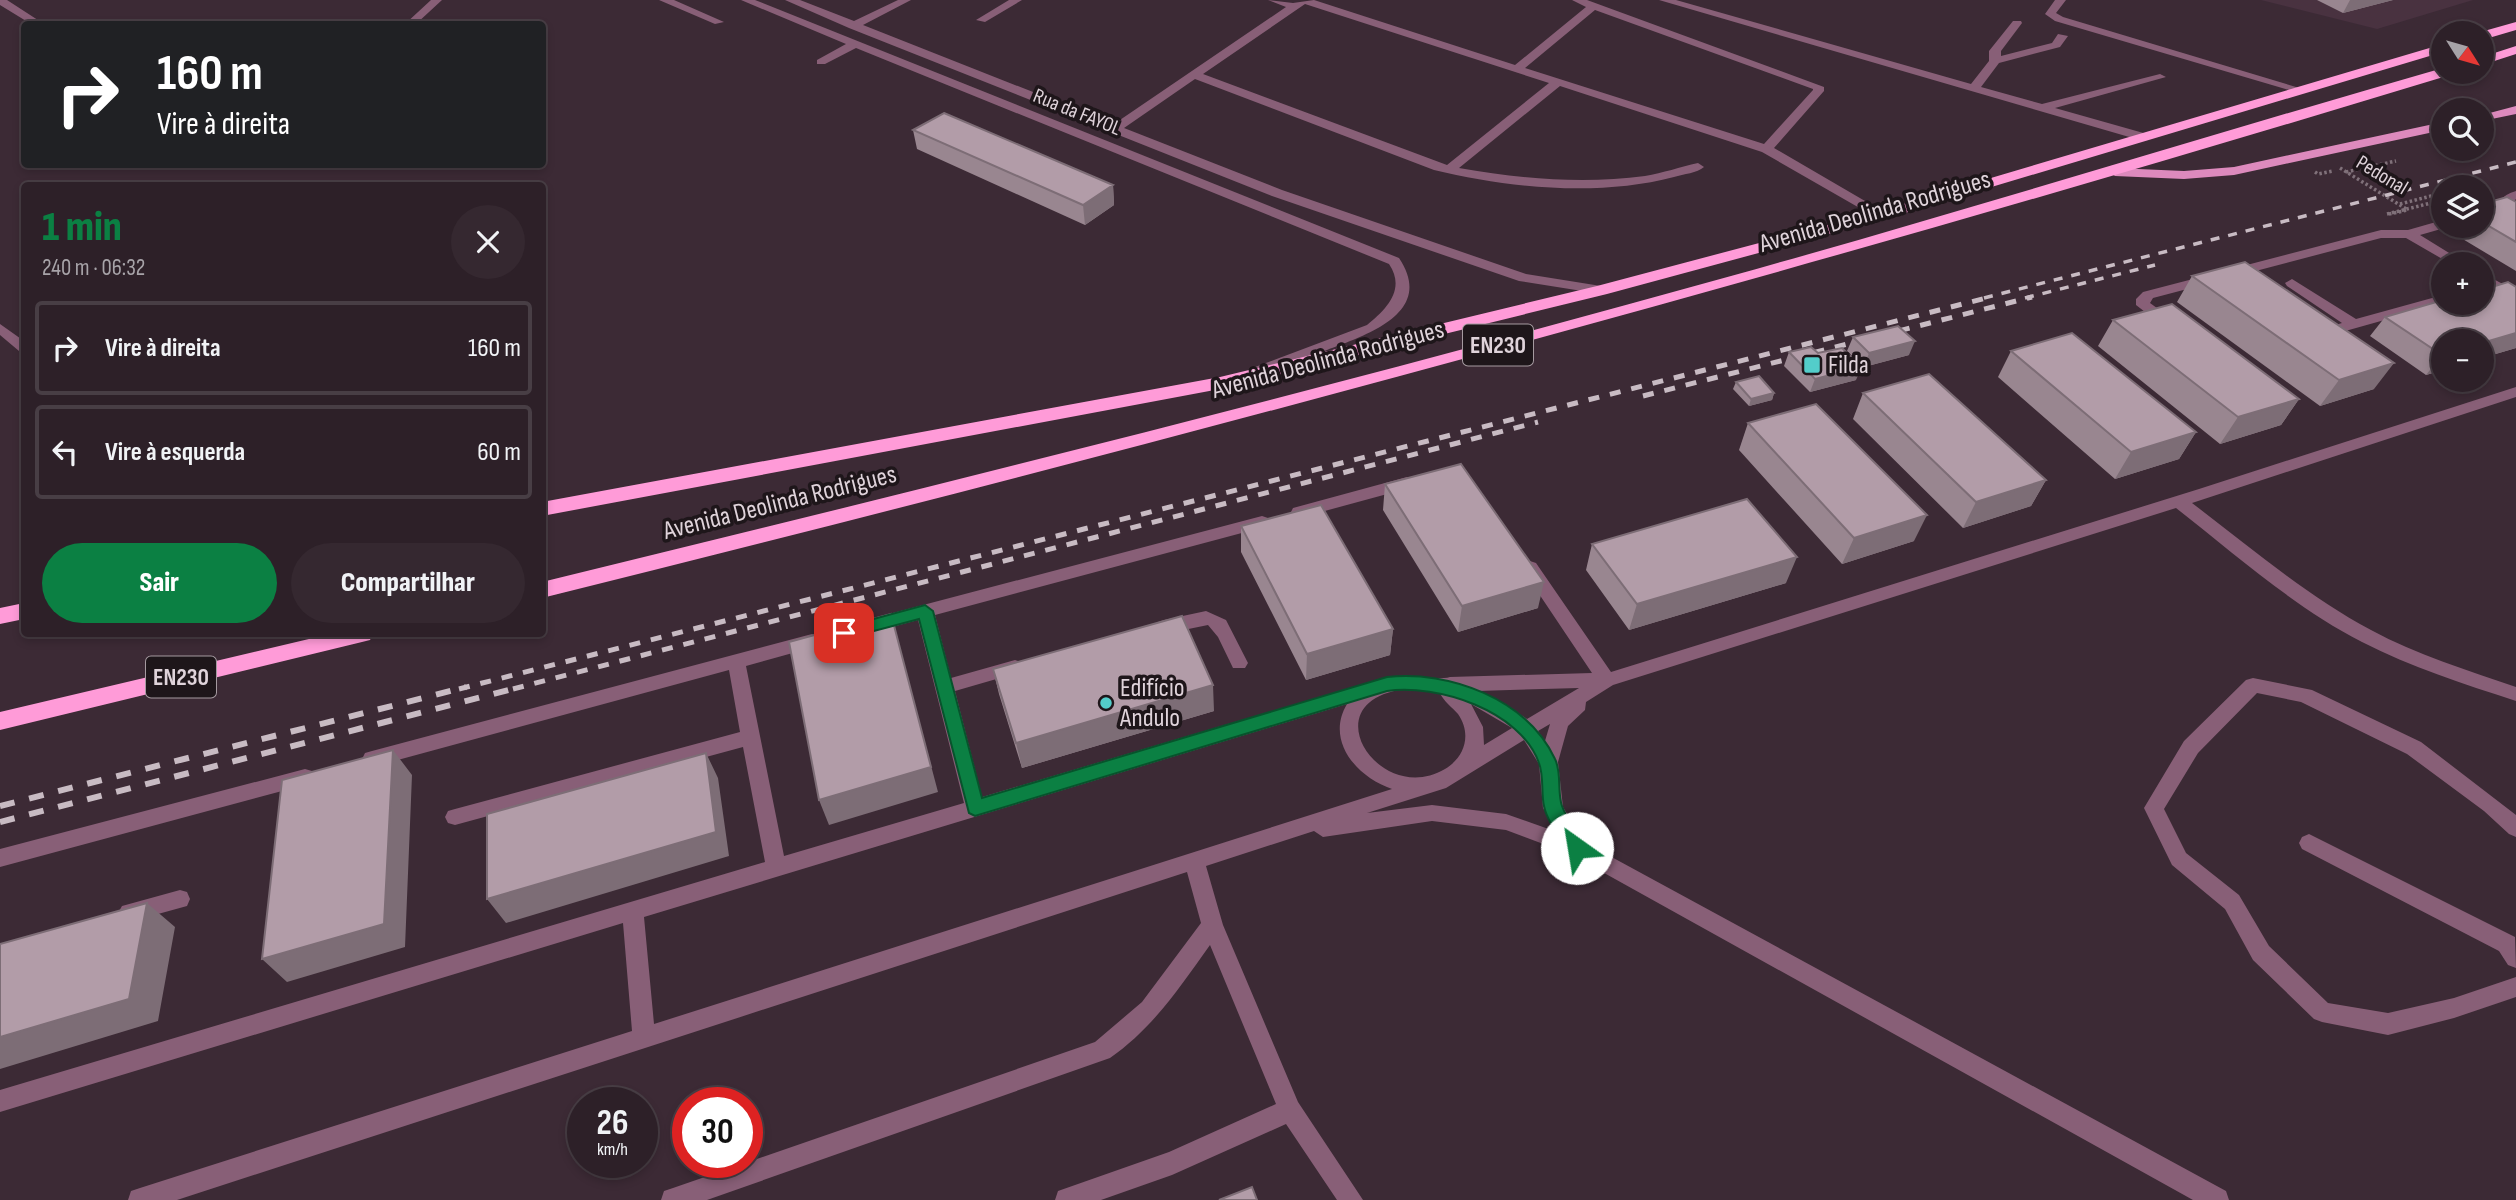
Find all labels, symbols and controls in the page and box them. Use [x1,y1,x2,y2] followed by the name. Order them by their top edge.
[2431,21,2494,84] north arrow
[2431,21,2494,392] map controls
[157,45,263,104] text: 160 m
[42,49,133,140] icon: right
[1029,83,1125,141] street label: Rua da FAYOL
[2431,98,2494,161] button: search
[157,105,290,144] text: Vire à direita
[2352,150,2412,200] street label: Pedonal
[1755,164,1994,260] street label: Avenida Deolinda Rodrigues
[2431,175,2494,238] button: layers
[42,202,122,253] text: 1 min
[451,205,525,279] button: close
[2431,252,2494,315] button: +
[42,254,145,282] text: 240 m · 06:32
[1208,314,1447,406] street label: Avenida Deolinda Rodrigues
[1463,324,1533,366] road number: EN230
[46,329,84,367] icon: right
[2431,329,2494,392] button: −
[105,333,221,364] text: Vire à direita
[468,333,521,364] text: 160 m
[1828,350,1869,381] place label: Filda
[1802,355,1822,375] marker: Filda
[46,433,84,471] icon: left
[105,437,245,468] text: Vire à esquerda
[477,437,521,468] text: 60 m
[659,459,900,547] street label: Avenida Deolinda Rodrigues
[42,543,277,623] button: Sair
[291,543,525,623] button: Compartilhar
[814,603,874,663] pin
[825,614,863,652] icon: arrive
[146,656,216,698] road number: EN230
[1119,673,1185,734] place label: Edifício Andulo
[1098,695,1114,711] marker: Edifício Andulo
[1540,811,1614,885] position arrow
[672,1087,763,1178] speed limit sign: 30
[597,1102,628,1145] text: 26
[597,1139,628,1160] text: km/h

